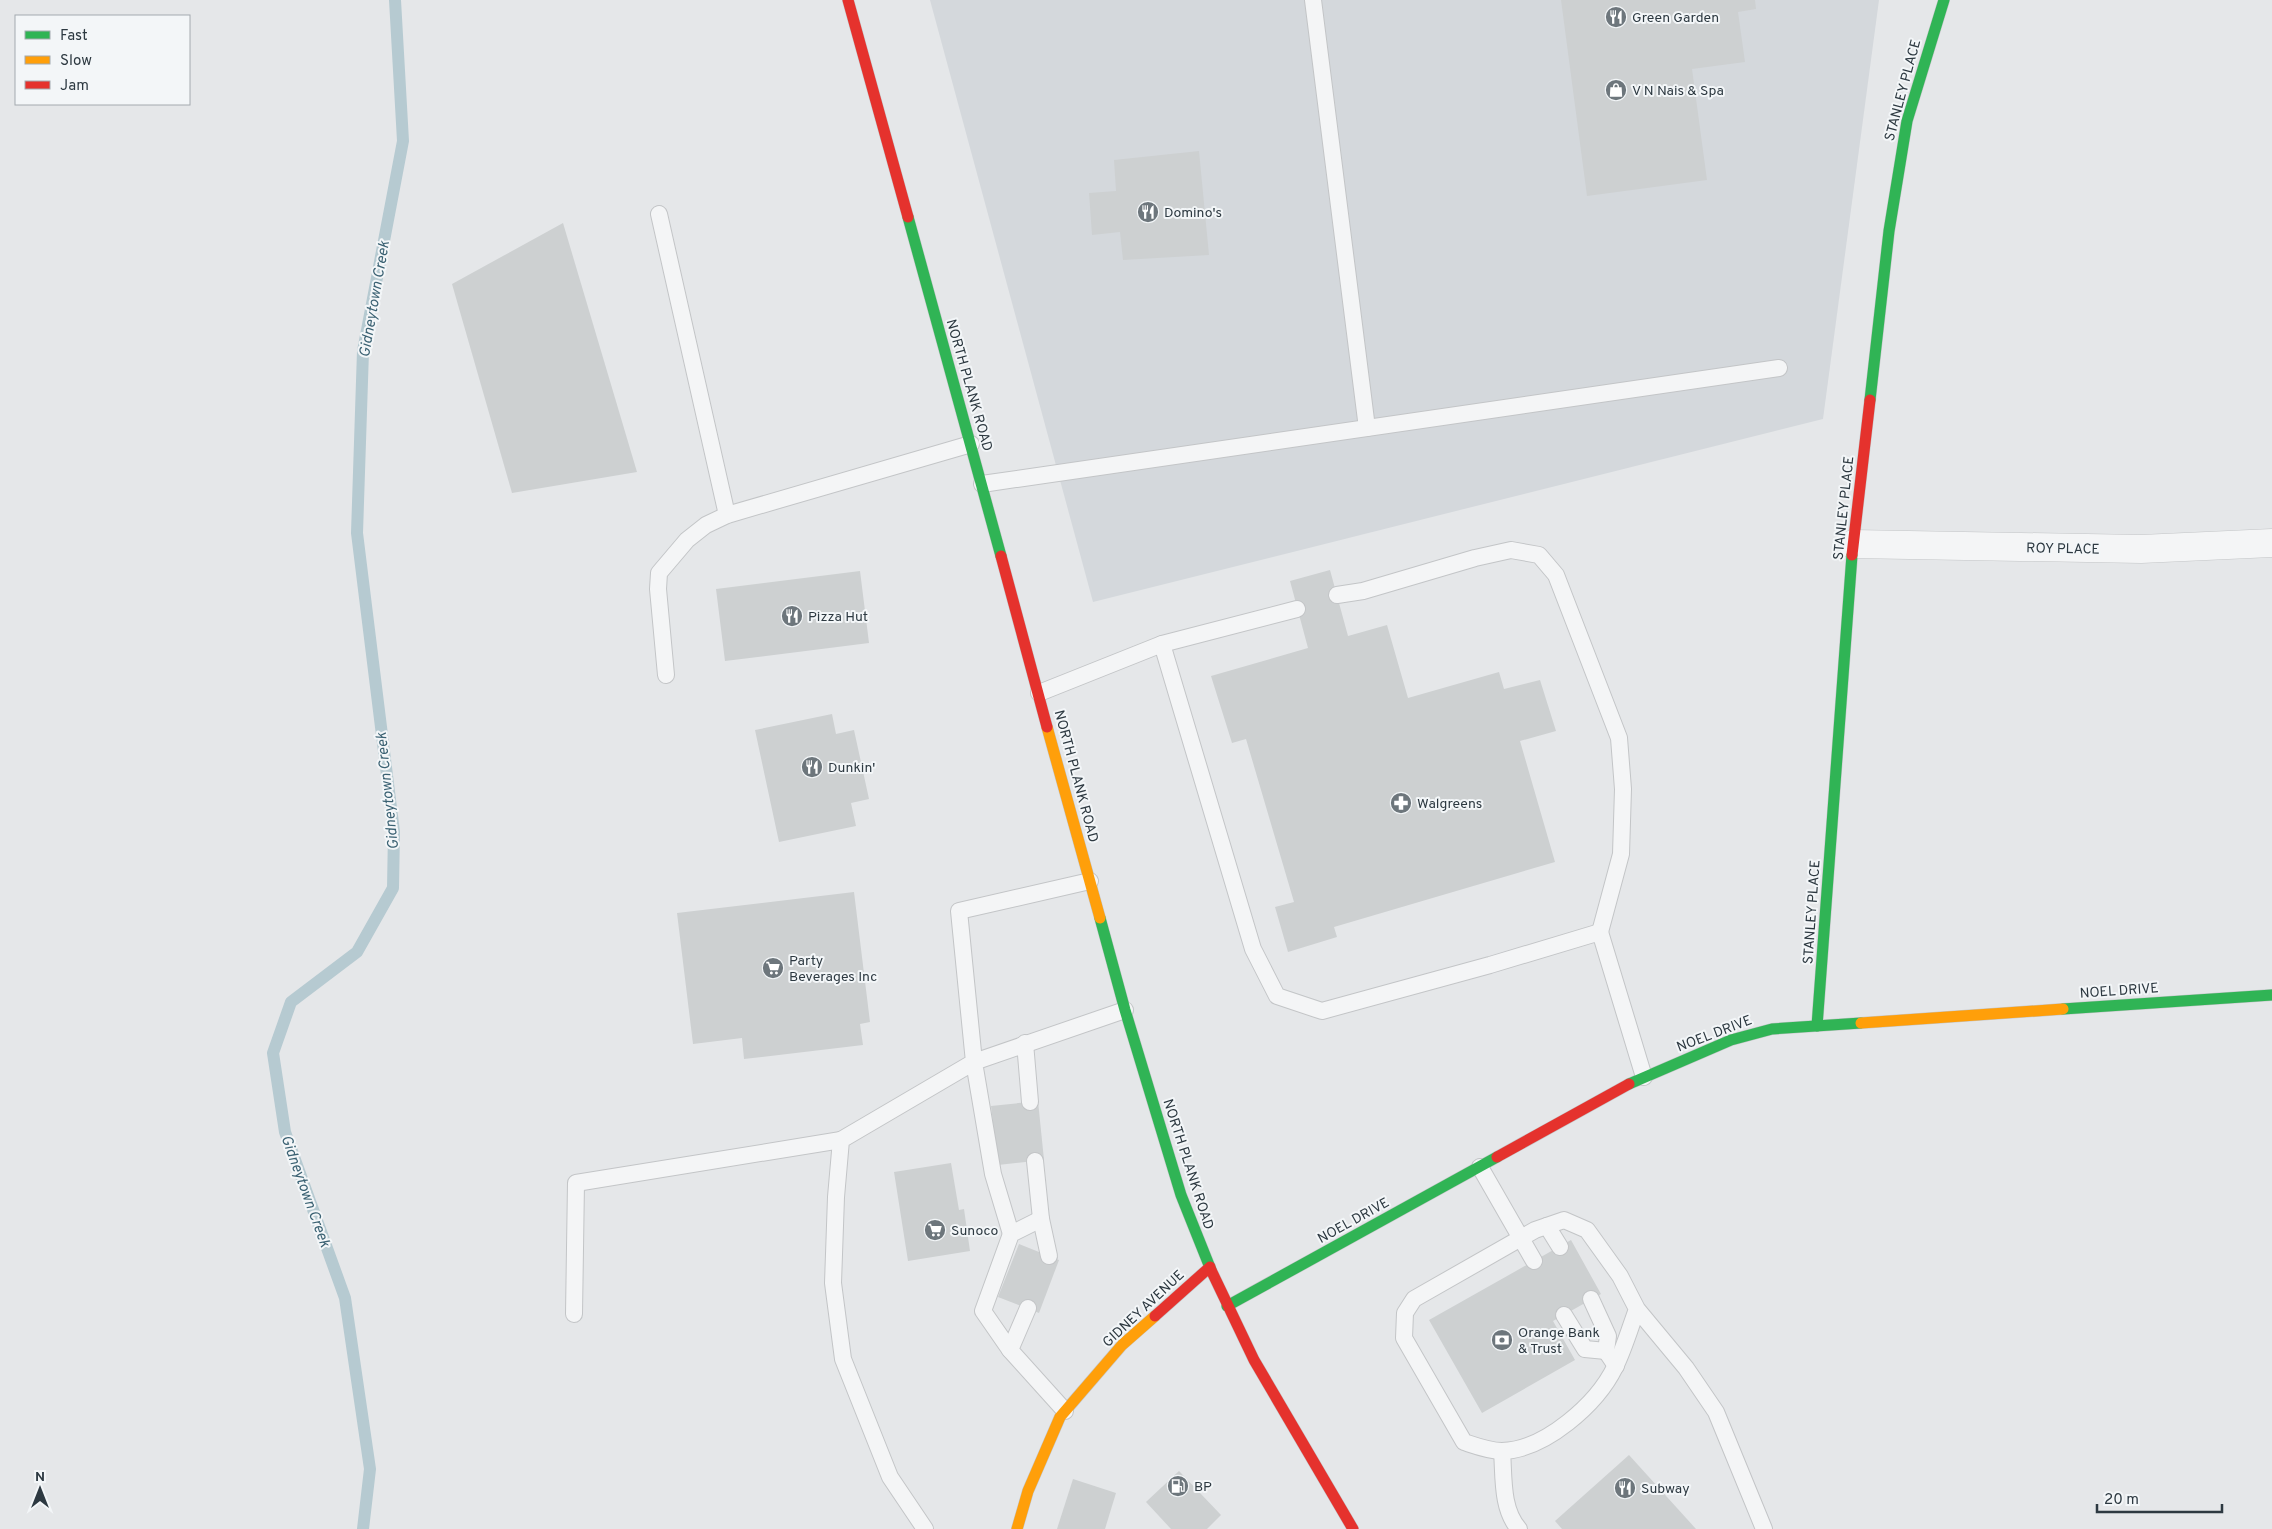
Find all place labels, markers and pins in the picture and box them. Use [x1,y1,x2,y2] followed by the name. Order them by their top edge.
[1604,5,1628,29] restaurant icon: Green Garden
[1632,10,1719,27] place label: Green Garden
[1604,78,1628,102] shop icon: V N Nais & Spa
[1632,83,1724,100] place label: V N Nais & Spa
[1136,200,1160,224] restaurant icon: Domino's
[1164,205,1222,222] place label: Domino's
[780,604,804,628] restaurant icon: Pizza Hut
[808,609,868,626] place label: Pizza Hut
[800,755,824,779] restaurant icon: Dunkin'
[828,760,875,777] place label: Dunkin'
[1389,791,1413,815] pharmacy icon: Walgreens
[1417,796,1482,813] place label: Walgreens
[789,953,877,986] place label: Party Beverages Inc
[761,956,785,980] supermarket icon: Party Beverages Inc
[923,1218,947,1242] supermarket icon: Sunoco
[951,1223,999,1240] place label: Sunoco
[1518,1325,1600,1358] place label: Orange Bank & Trust
[1490,1328,1514,1352] bank icon: Orange Bank & Trust
[1166,1474,1190,1498] fuel station icon: BP
[1613,1476,1637,1500] restaurant icon: Subway
[1194,1479,1212,1496] place label: BP
[1641,1481,1690,1498] place label: Subway

